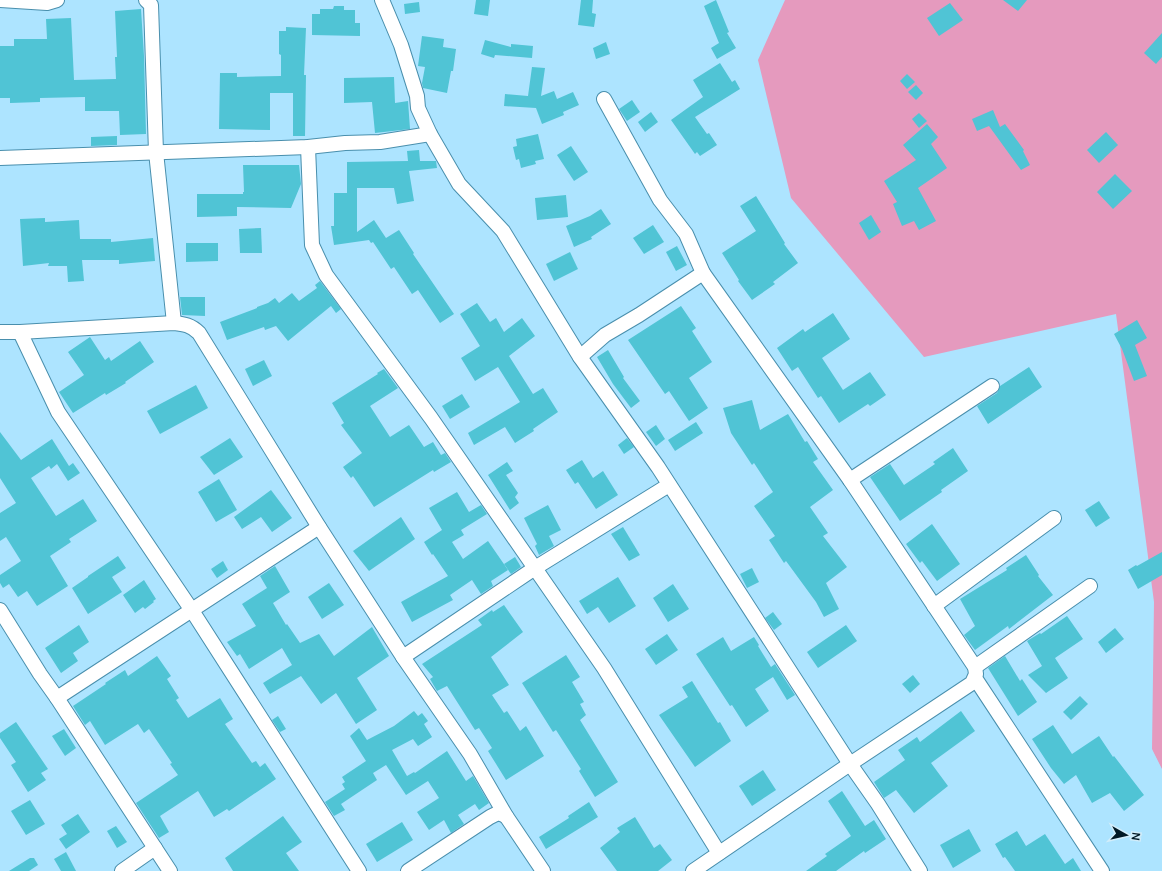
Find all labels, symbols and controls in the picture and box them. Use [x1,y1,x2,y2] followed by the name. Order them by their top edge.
[1106,815,1146,855] north arrow
[1128,832,1144,842] text: N

